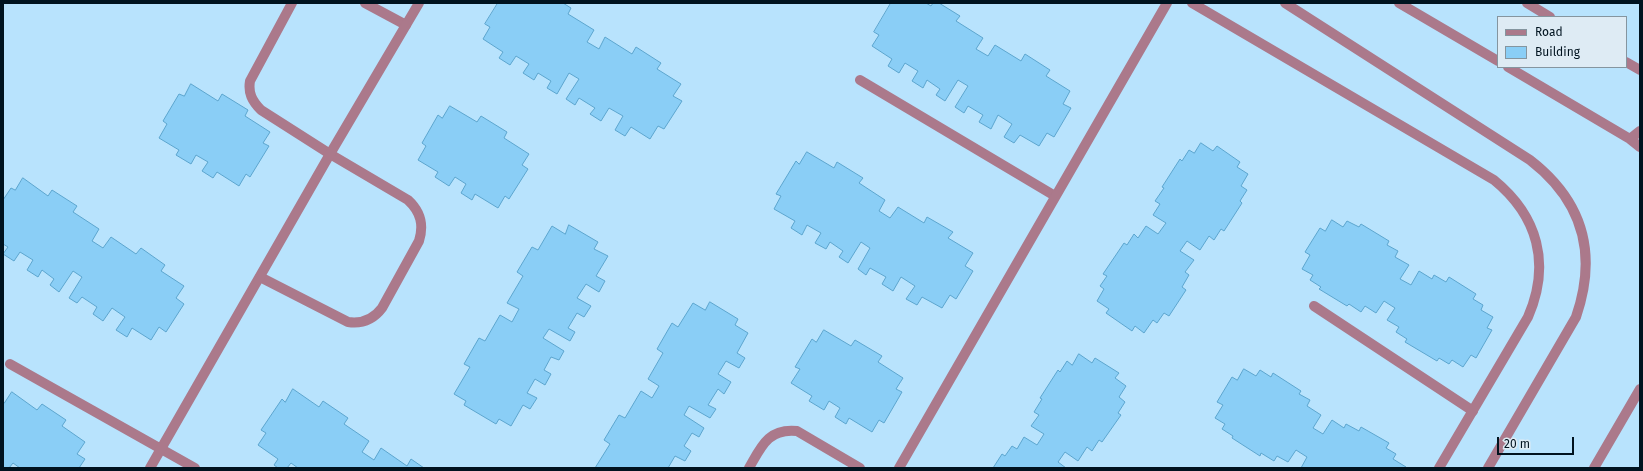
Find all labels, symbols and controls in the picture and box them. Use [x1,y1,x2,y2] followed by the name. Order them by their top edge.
[1497,16,1627,68] legend
[1535,25,1563,39] text: Road
[1535,45,1580,59] text: Building
[1499,429,1576,455] scale bar
[1504,437,1530,451] text: 20 m

